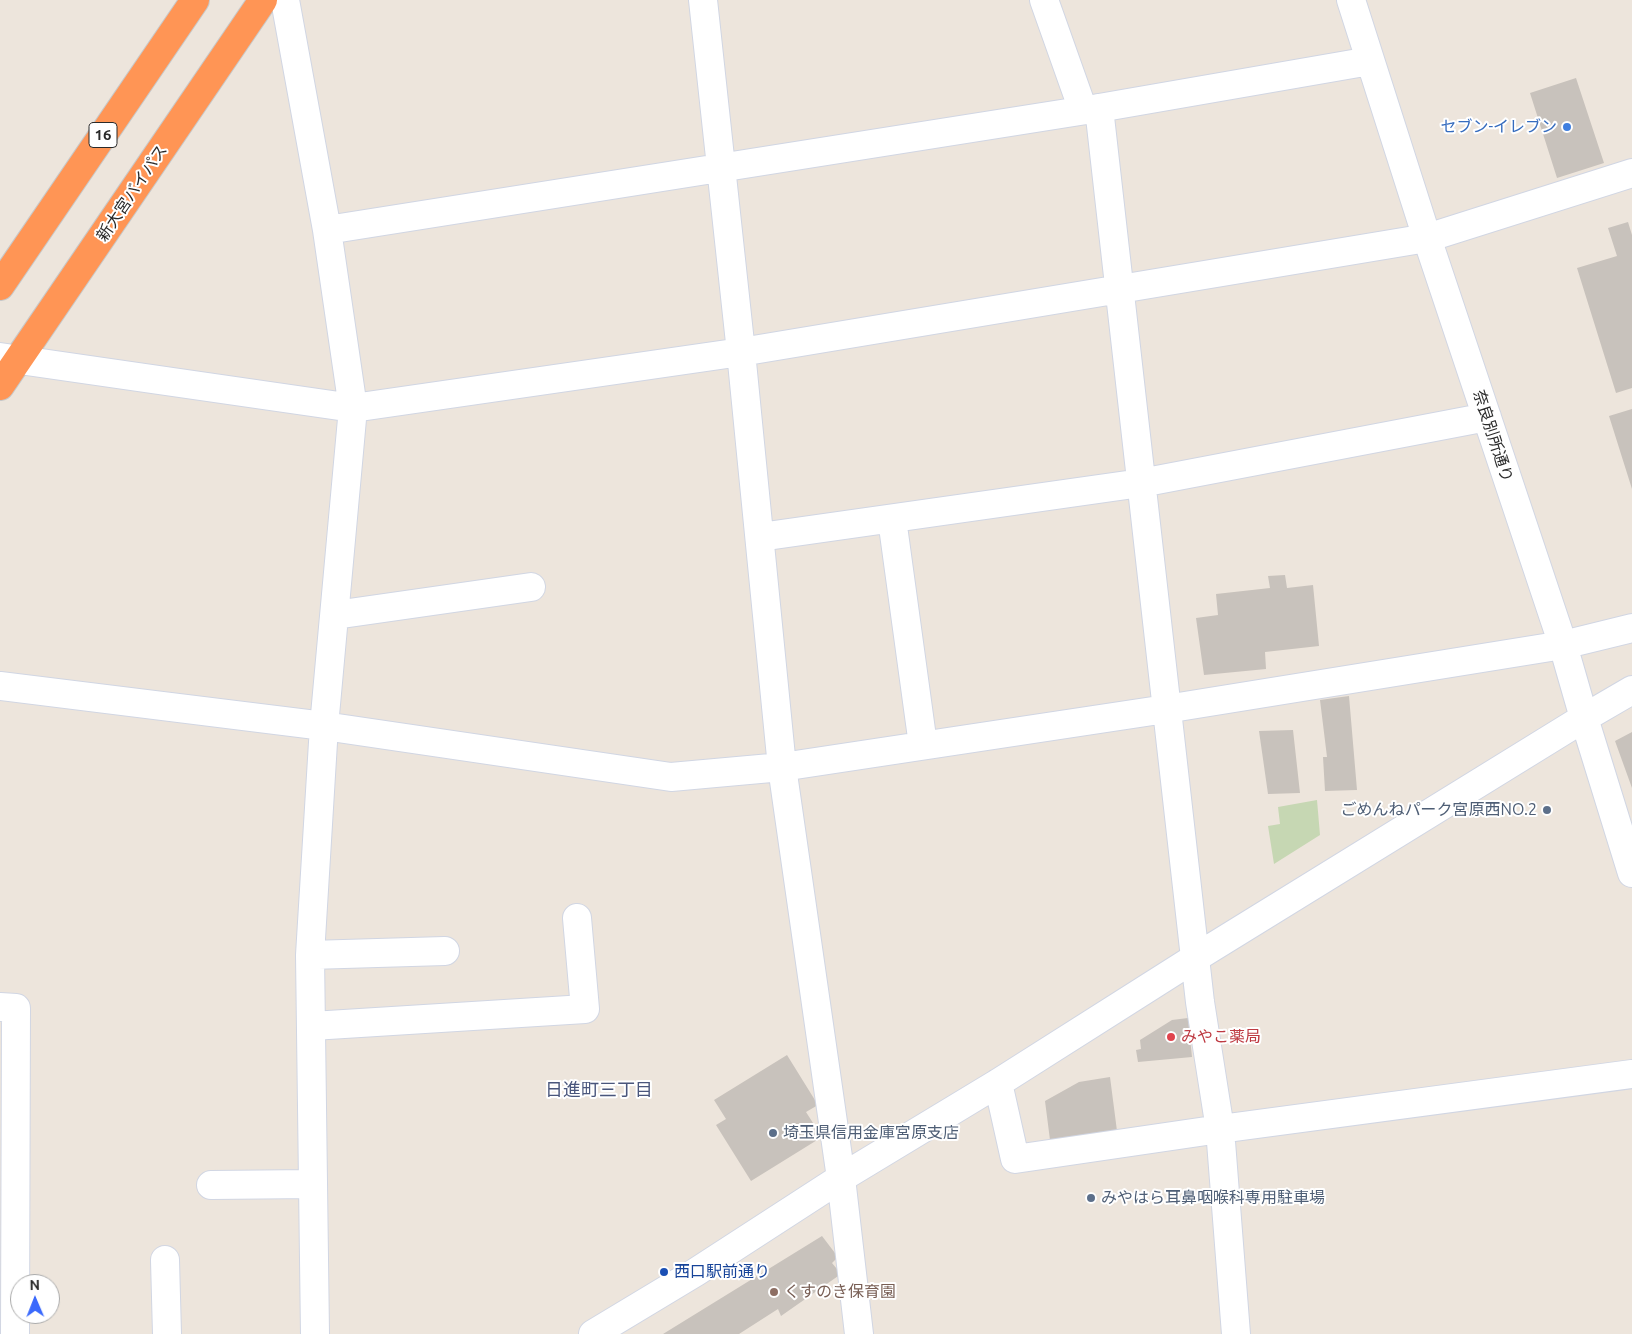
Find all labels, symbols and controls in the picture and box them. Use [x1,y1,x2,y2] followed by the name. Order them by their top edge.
[1440,117,1557,137] place label: セブン-イレブン
[1561,121,1573,133] marker: セブン-イレブン
[89,122,117,148] road number: 16
[93,141,171,245] street label: 新大宮バイパス
[1469,387,1517,485] street label: 奈良別所通り
[1341,800,1537,820] place label: ごめんねパーク宮原西NO.2
[1541,804,1553,816] marker: ごめんねパーク宮原西NO.2
[1181,1027,1261,1047] place label: みやこ薬局
[1165,1031,1177,1043] marker: みやこ薬局
[545,1079,653,1101] district label: 日進町三丁目
[783,1123,959,1143] place label: 埼玉県信用金庫宮原支店
[767,1127,779,1139] marker: 埼玉県信用金庫宮原支店
[1101,1188,1325,1208] place label: みやはら耳鼻咽喉科専用駐車場
[1085,1192,1097,1204] marker: みやはら耳鼻咽喉科専用駐車場
[674,1262,770,1282] place label: 西口駅前通り
[658,1266,670,1278] marker: 西口駅前通り
[10,1274,60,1324] north arrow
[29,1277,40,1293] text: N
[784,1282,896,1302] place label: くすのき保育園
[768,1286,780,1298] marker: くすのき保育園

